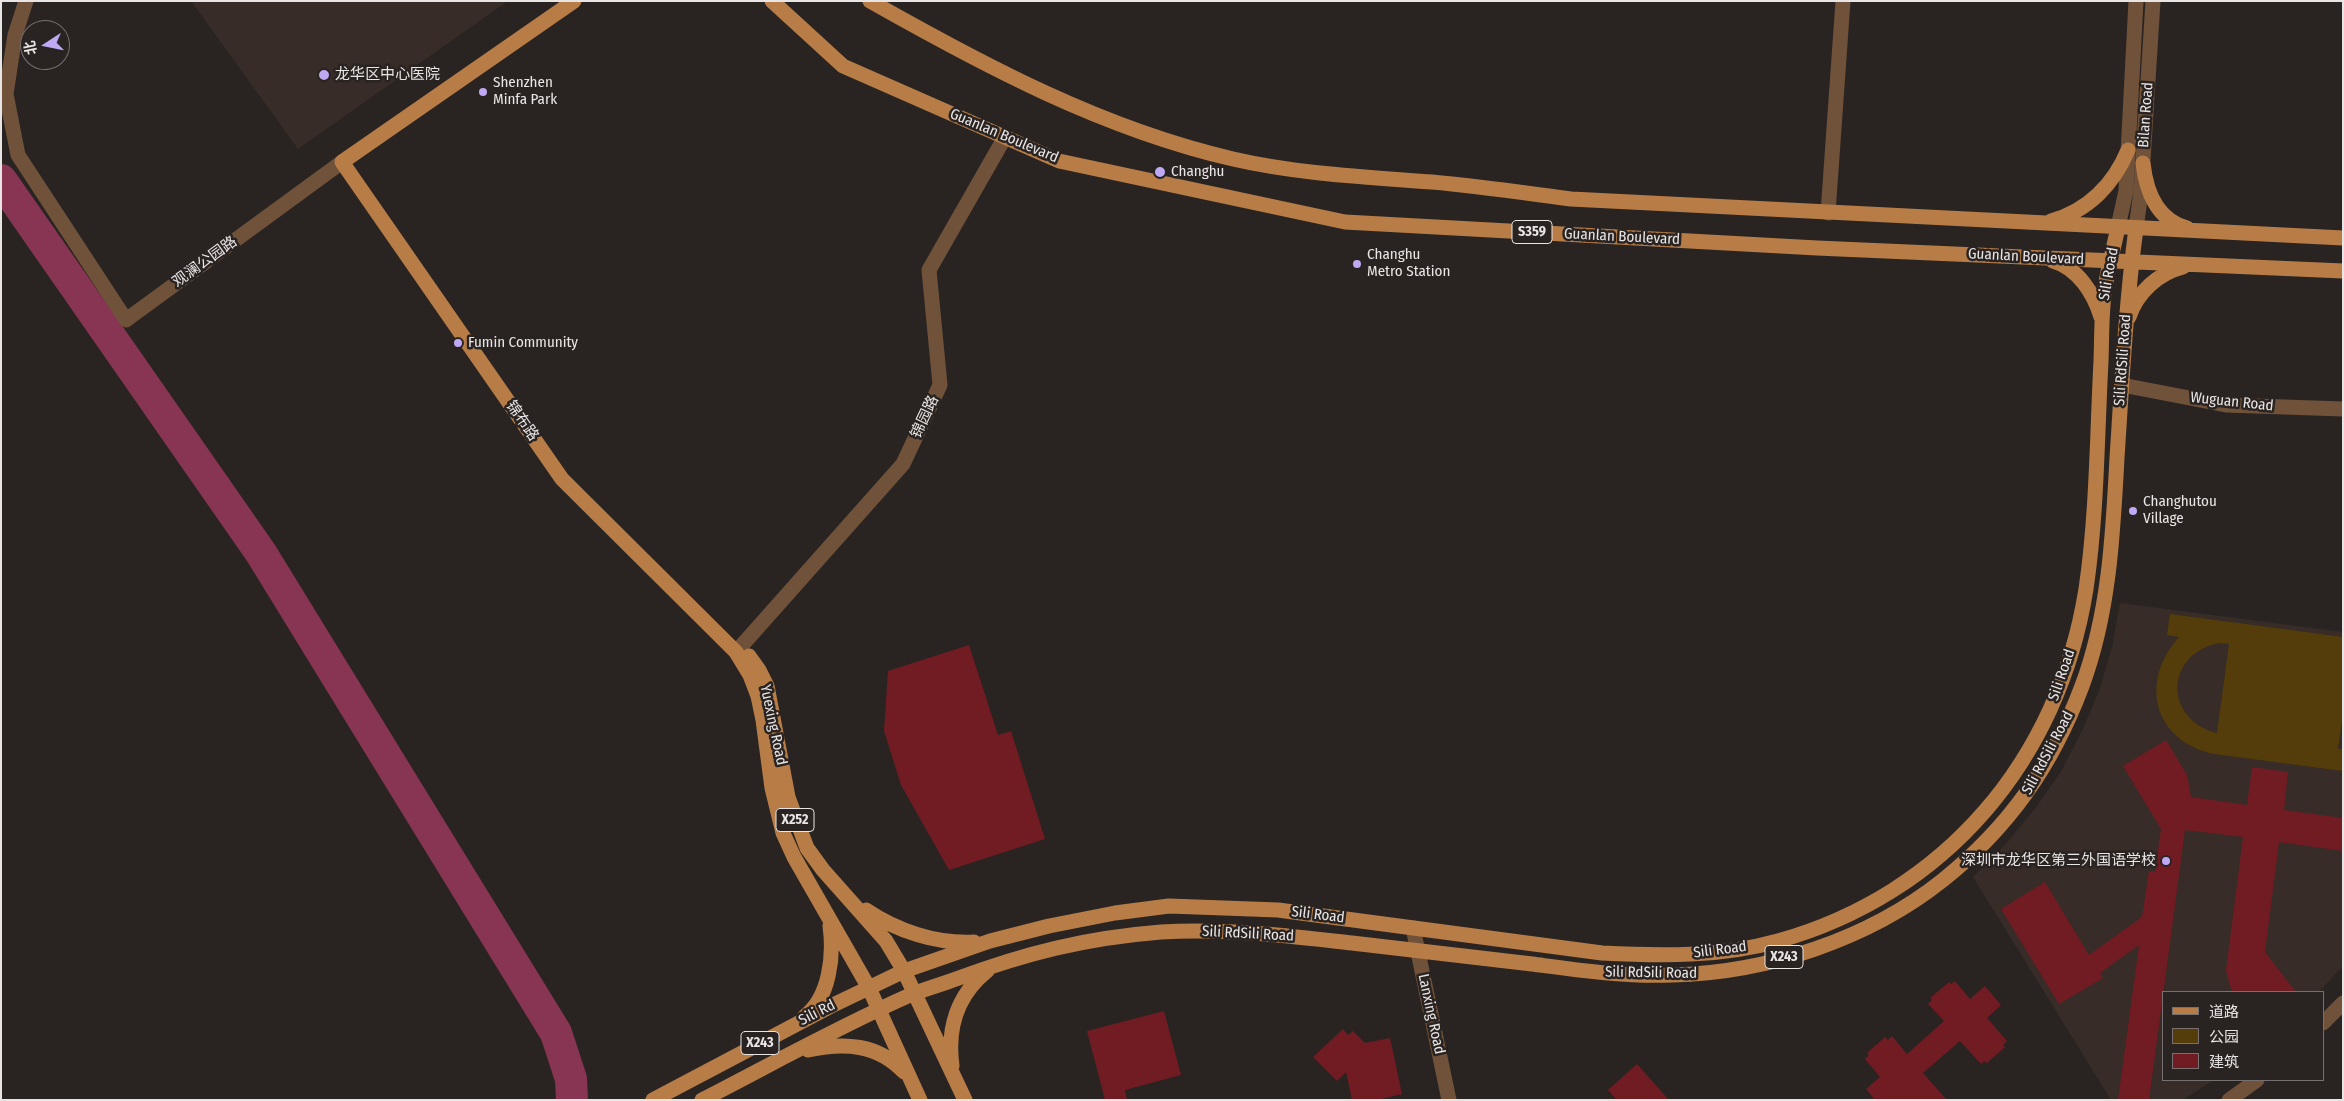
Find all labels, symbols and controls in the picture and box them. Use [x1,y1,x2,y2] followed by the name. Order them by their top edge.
[20,20,70,70] north arrow
[21,39,40,56] text: 北
[335,66,440,84] place label: 龙华区中心医院
[317,68,331,82] marker: 龙华区中心医院
[493,74,557,109] place label: Shenzhen Minfa Park
[2135,82,2157,148] street label: Bilan Road
[477,86,489,98] marker: Shenzhen Minfa Park
[947,105,1061,167] street label: Guanlan Boulevard
[1171,163,1224,181] place label: Changhu
[1153,165,1167,179] marker: Changhu
[1512,220,1552,243] road number: S359
[1564,225,1680,249] street label: Guanlan Boulevard
[169,233,241,291] street label: 观澜公园路
[1968,245,2084,269] street label: Guanlan Boulevard
[1367,246,1450,281] place label: Changhu Metro Station
[2095,246,2123,302] street label: Sili Road
[1351,258,1363,270] marker: Changhu Metro Station
[2111,313,2135,407] street label: Sili RdSili Road
[468,334,578,352] place label: Fumin Community
[452,337,464,349] marker: Fumin Community
[2190,389,2274,415] street label: Wuguan Road
[907,393,943,441] street label: 锦园路
[502,397,542,445] street label: 锦布路
[2143,493,2217,528] place label: Changhutou Village
[2127,505,2139,517] marker: Changhutou Village
[2045,647,2079,703] street label: Sili Road
[756,683,790,767] street label: Yuexing Road
[2018,708,2078,798] street label: Sili RdSili Road
[776,808,814,832] road number: X252
[1961,852,2156,870] place label: 深圳市龙华区第三外国语学校
[2160,855,2172,867] marker: 深圳市龙华区第三外国语学校
[1290,903,1346,927] street label: Sili Road
[1202,923,1294,945] street label: Sili RdSili Road
[1692,938,1748,962] street label: Sili Road
[1765,946,1803,969] road number: X243
[1605,963,1697,983] street label: Sili RdSili Road
[1414,972,1448,1056] street label: Lanxing Road
[2162,991,2324,1081] legend
[796,996,838,1030] street label: Sili Rd
[2209,1003,2239,1021] text: 道路
[2209,1028,2239,1046] text: 公园
[741,1032,779,1054] road number: X243
[2209,1053,2239,1071] text: 建筑

